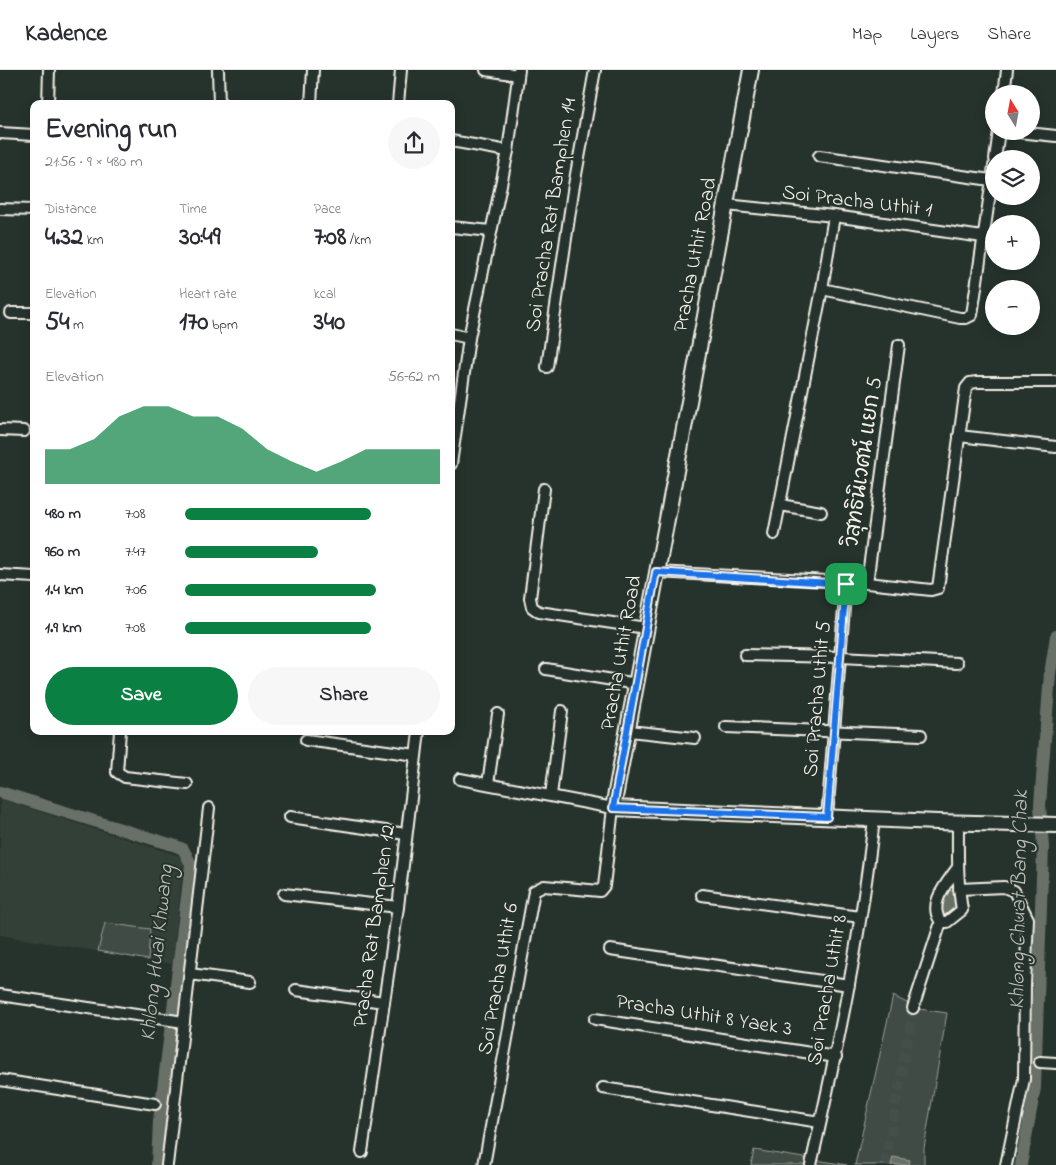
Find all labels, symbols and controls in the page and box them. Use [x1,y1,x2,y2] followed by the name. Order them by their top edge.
[25,17,107,52] text: Kadence
[852,22,882,48] text: Map
[910,22,960,48] text: Layers
[988,22,1031,48] text: Share
[985,85,1040,140] north arrow
[985,85,1040,335] map controls
[519,96,585,334] street label: Soi Pracha Rat Bamphen 14
[45,110,177,151] text: Evening run
[388,117,440,169] button: share
[45,150,143,174] text: 21:56 · 9 × 480 m
[985,150,1040,205] button: layers
[666,175,726,335] street label: Pracha Uthit Road
[780,178,934,226] street label: Soi Pracha Uthit 1
[45,199,97,220] text: Distance
[179,199,207,220] text: Time
[314,199,341,220] text: Pace
[985,215,1040,270] button: +
[45,220,83,256] text: 4.32
[179,220,220,256] text: 30:49
[314,220,346,256] text: 7:08
[83,230,104,251] text: km
[346,230,371,251] text: /km
[985,280,1040,335] button: −
[45,284,96,305] text: Elevation
[179,284,237,305] text: Heart rate
[314,284,336,305] text: kcal
[45,305,70,341] text: 54
[179,305,208,341] text: 170
[314,305,345,341] text: 340
[70,315,84,336] text: m
[208,315,238,336] text: bpm
[45,365,104,389] text: Elevation
[388,365,440,389] text: 56–62 m
[837,375,891,549] street label: วิสุทธินิเวศน์ แยก 5
[45,502,81,526] text: 480 m
[125,502,146,526] text: 7:08
[45,540,80,564] text: 960 m
[125,540,146,564] text: 7:47
[825,563,867,605] pin
[832,570,860,598] icon: arrive
[594,573,650,733] street label: Pracha Uthit Road
[45,578,83,602] text: 1.4 km
[125,578,147,602] text: 7:06
[45,616,82,640] text: 1.9 km
[125,616,146,640] text: 7:08
[796,620,840,778] street label: Soi Pracha Uthit 5
[45,667,238,725] button: Save
[248,667,440,725] button: Share
[1002,789,1038,1010] water label: Khlong Chuat Bang Chak
[346,823,404,1029] street label: Pracha Rat Bamphen 12
[133,862,183,1043] water label: Khlong Huai Khwang
[471,901,527,1057] street label: Soi Pracha Uthit 6
[800,912,856,1068] street label: Soi Pracha Uthit 8
[614,987,794,1045] street label: Pracha Uthit 8 Yaek 3

